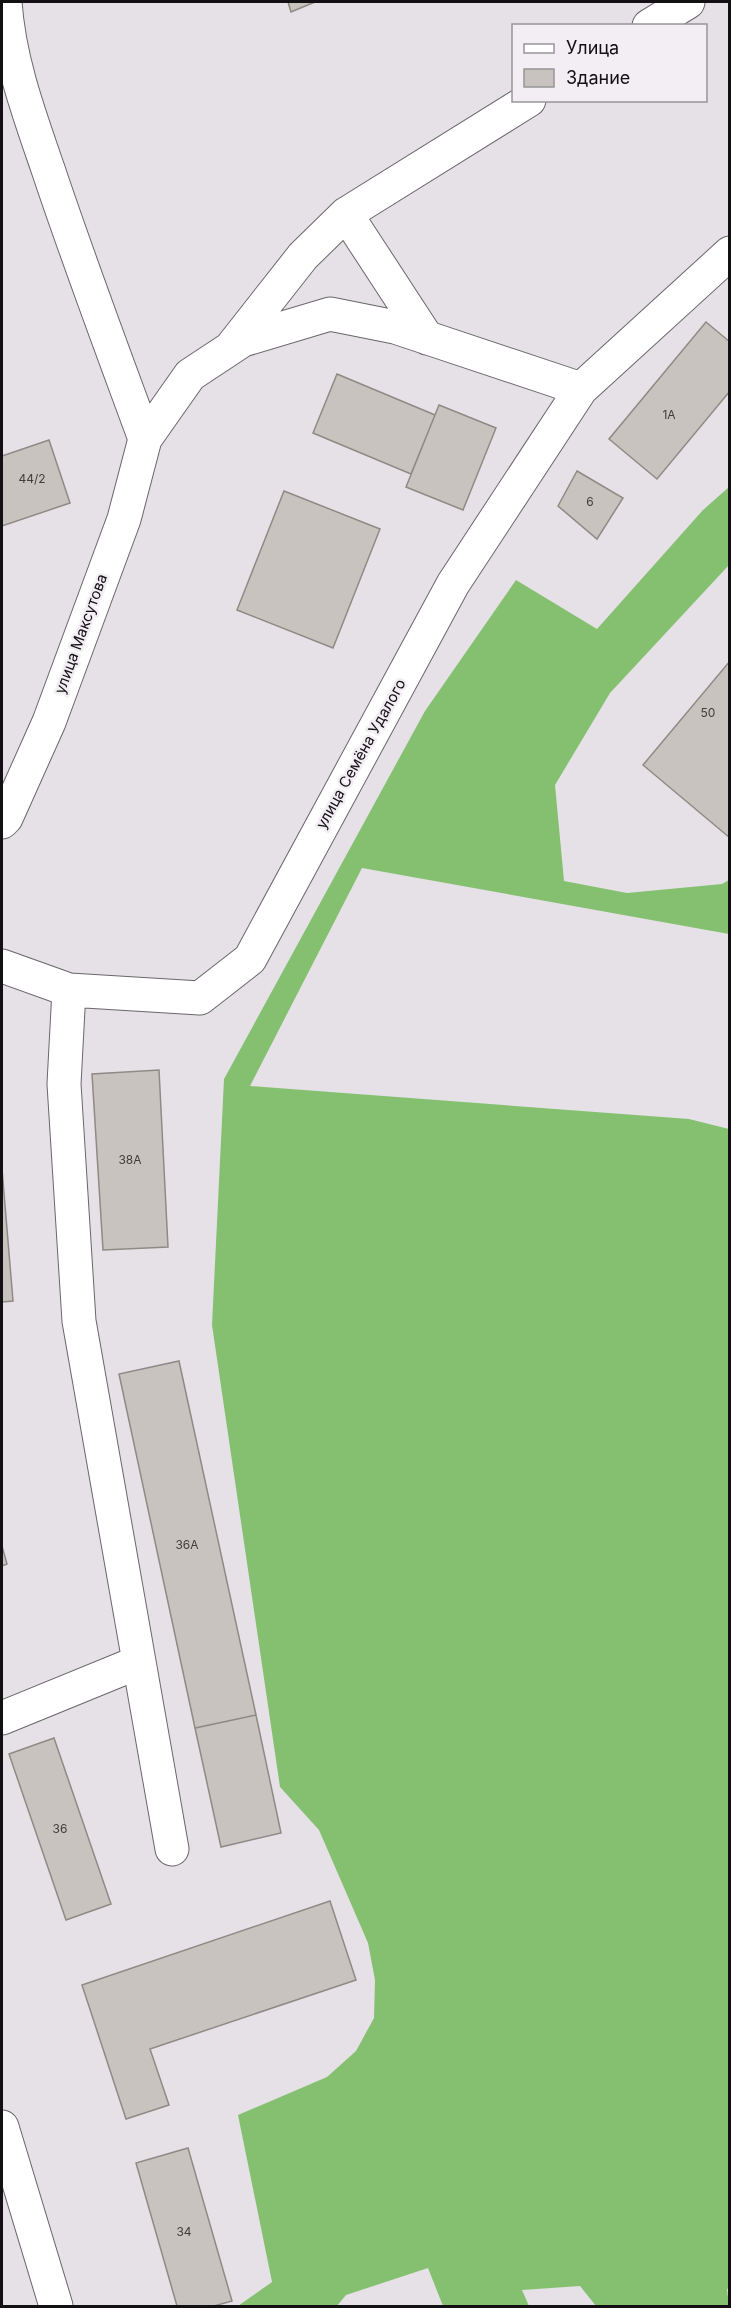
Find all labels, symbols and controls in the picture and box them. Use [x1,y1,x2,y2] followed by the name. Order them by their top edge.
[512,24,707,102] legend
[566,37,619,58] text: Улица
[566,67,630,88] text: Здание
[662,407,676,422] house number: 1А
[18,471,46,486] house number: 44/2
[586,494,594,509] house number: 6
[50,571,111,696] street label: улица Максутова
[311,675,410,832] street label: улица Семёна Удалого
[701,705,715,720] house number: 50
[118,1152,142,1167] house number: 38А
[175,1537,199,1552] house number: 36А
[53,1821,67,1836] house number: 36
[176,2224,192,2239] house number: 34

